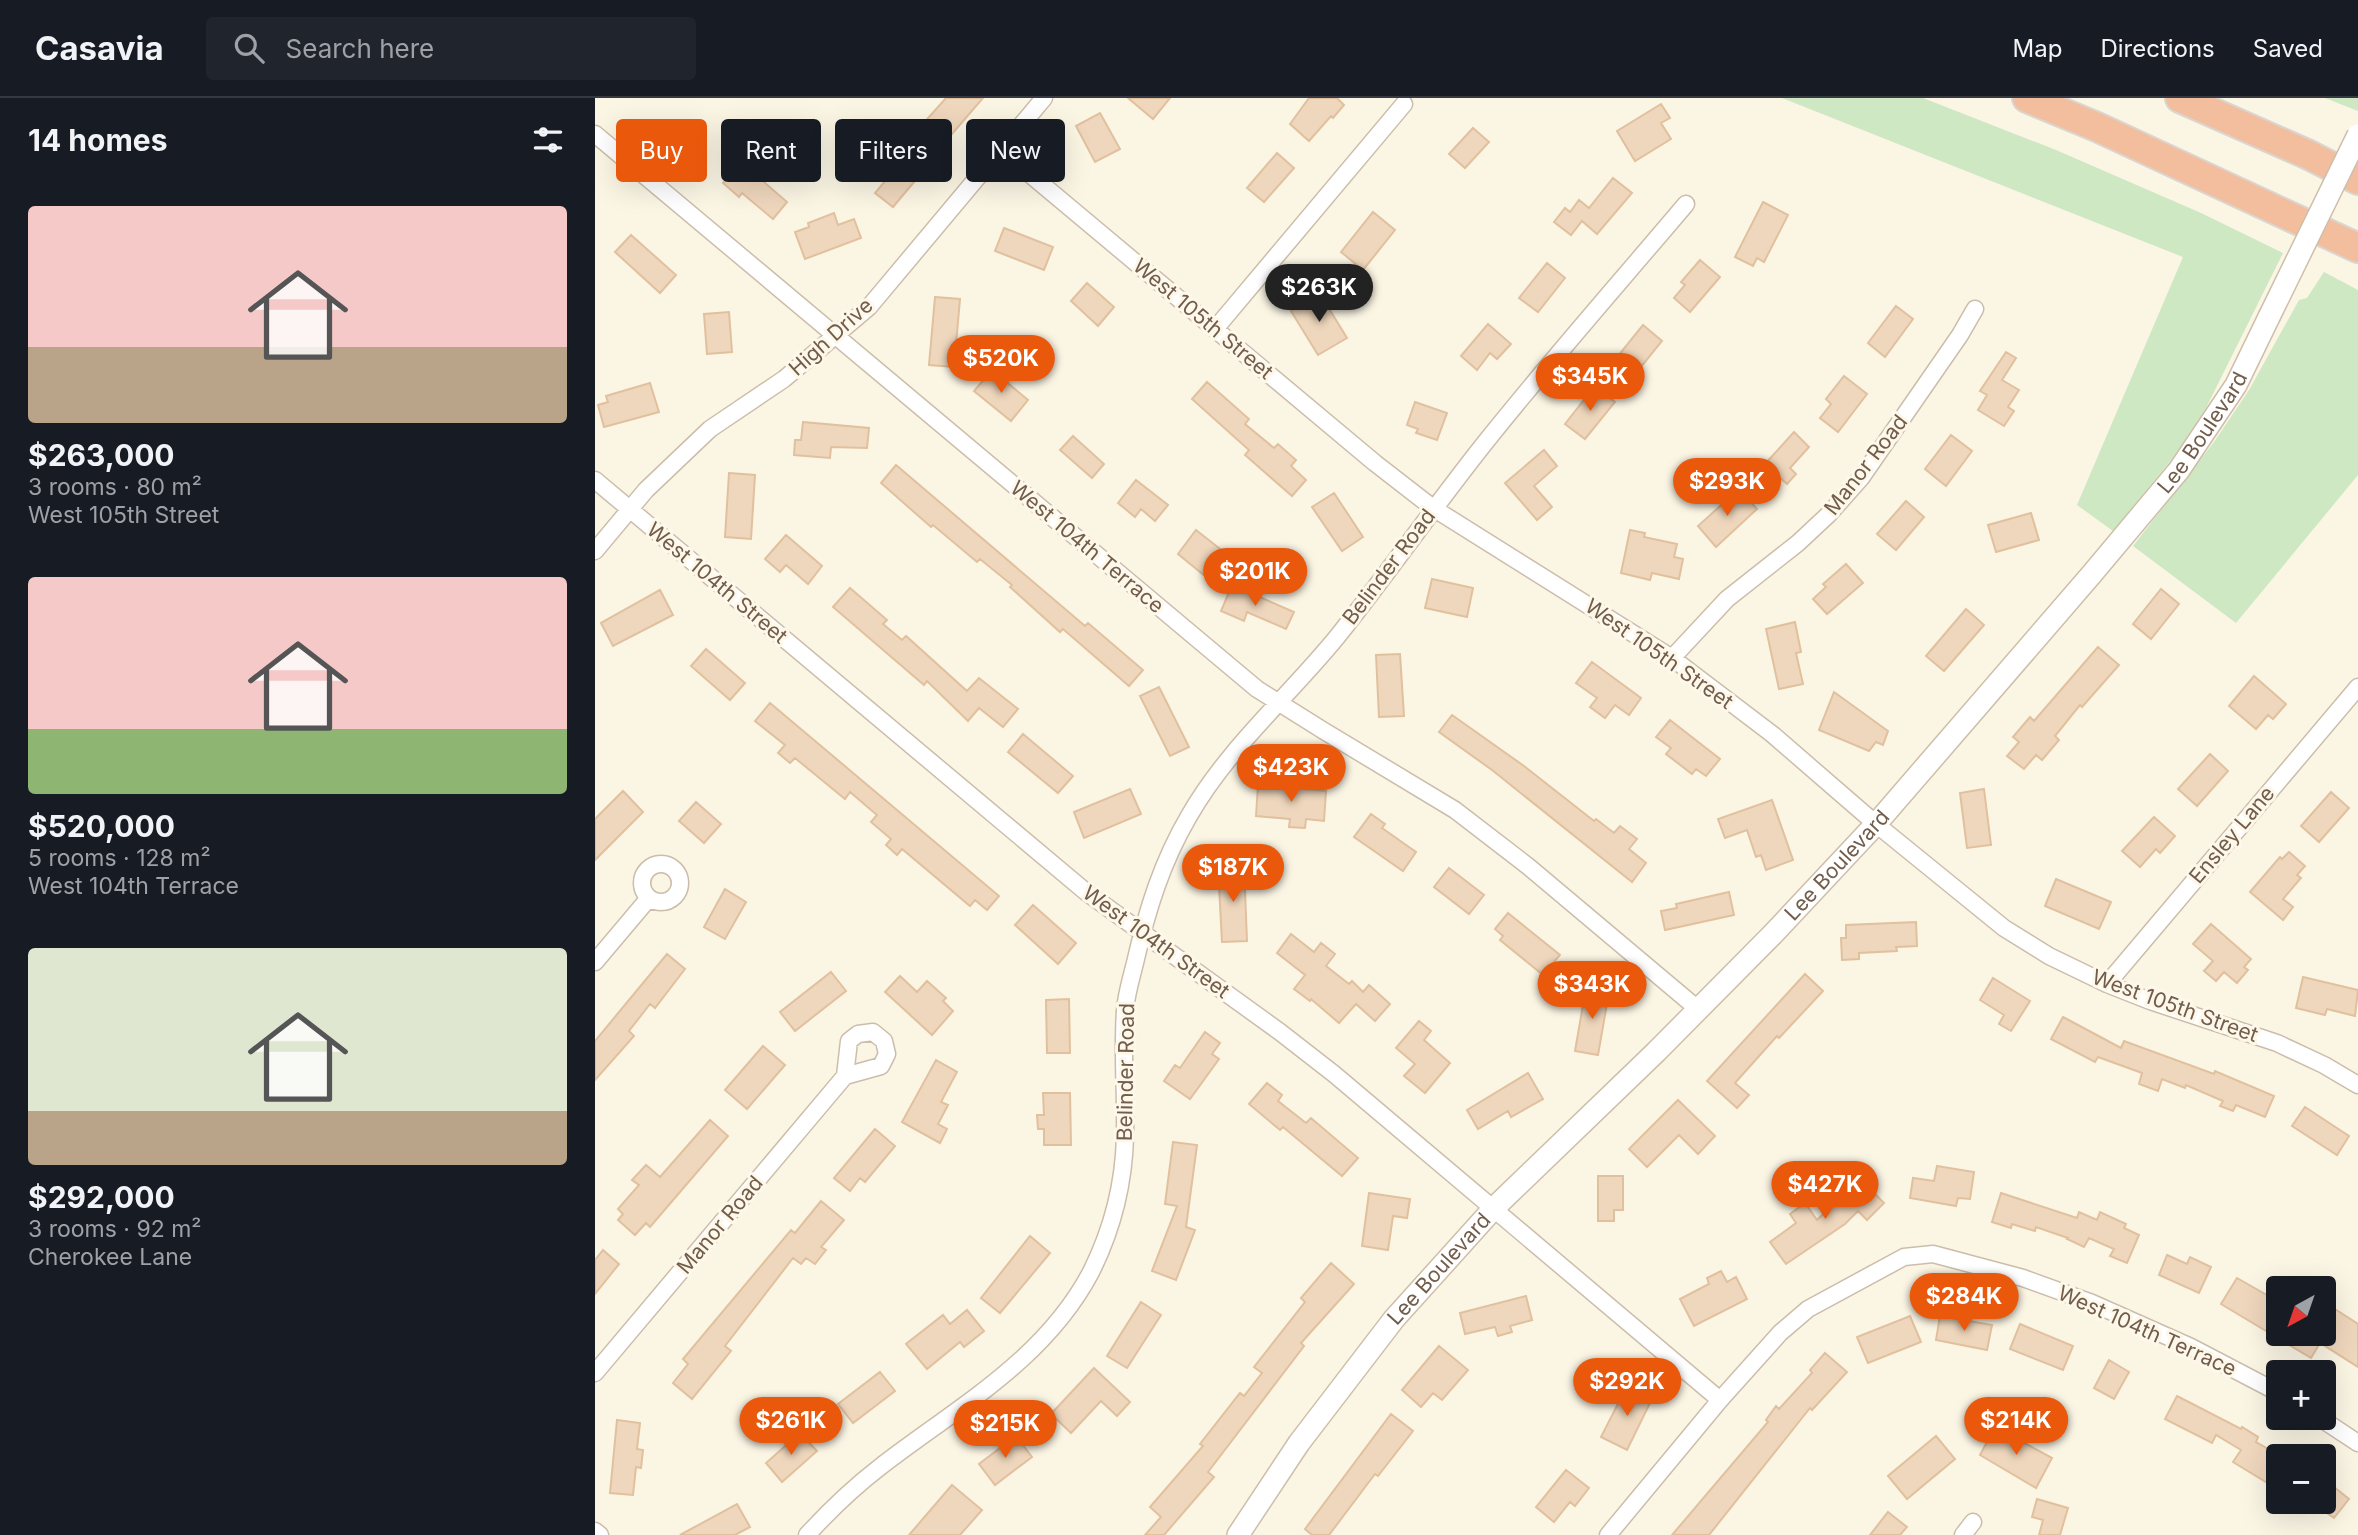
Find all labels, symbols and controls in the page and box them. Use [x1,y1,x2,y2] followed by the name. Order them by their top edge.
[206,17,696,80] search box
[35,28,164,68] text: Casavia
[230,29,268,67] icon: search
[286,33,434,64] text: Search here
[2013,34,2062,63] text: Map
[2100,34,2215,63] text: Directions
[2253,34,2323,63] text: Saved
[616,119,707,182] chip: Buy
[721,119,821,182] chip: Rent
[835,119,952,182] chip: Filters
[966,119,1065,182] chip: New
[529,121,567,159] icon: filters
[28,122,167,158] text: 14 homes
[235,252,361,378] icon: home
[1128,253,1278,384] street label: West 105th Street
[1270,264,1368,324] pin: $263K
[1281,273,1357,301] text: $263K
[784,293,878,381] street label: High Drive
[952,336,1050,395] pin: $520K
[963,344,1039,372] text: $520K
[1541,354,1639,413] pin: $345K
[1552,362,1628,390] text: $345K
[2152,368,2252,498] street label: Lee Boulevard
[1819,410,1912,520] street label: Manor Road
[28,437,175,473] text: $263,000
[1678,458,1776,518] pin: $293K
[1689,467,1765,495] text: $293K
[28,473,202,501] text: 3 rooms · 80 m²
[1006,475,1169,618] street label: West 104th Terrace
[28,501,219,529] text: West 105th Street
[1337,504,1440,629] street label: Belinder Road
[642,517,793,649] street label: West 104th Street
[1206,548,1304,608] pin: $201K
[1219,557,1291,585] text: $201K
[1581,593,1738,714] street label: West 105th Street
[235,623,361,749] icon: home
[1242,744,1340,804] pin: $423K
[1253,753,1329,781] text: $423K
[2184,781,2279,888] street label: Ensley Lane
[1779,805,1894,925] street label: Lee Boulevard
[28,808,175,844] text: $520,000
[28,844,211,872] text: 5 rooms · 128 m²
[1184,844,1282,904] pin: $187K
[1198,853,1268,881] text: $187K
[28,872,239,900] text: West 104th Terrace
[1078,880,1235,1003] street label: West 104th Street
[1543,962,1641,1021] pin: $343K
[2089,964,2262,1047] street label: West 105th Street
[1554,970,1630,998] text: $343K
[235,994,361,1120] icon: home
[1112,1003,1139,1141] street label: Belinder Road
[1776,1162,1874,1221] pin: $427K
[1787,1170,1863,1198] text: $427K
[671,1171,768,1279] street label: Manor Road
[28,1179,175,1215] text: $292,000
[1382,1208,1496,1330] street label: Lee Boulevard
[28,1215,201,1243] text: 3 rooms · 92 m²
[28,1243,192,1271] text: Cherokee Lane
[1915,1274,2013,1333] pin: $284K
[2266,1276,2336,1346] north arrow
[2266,1276,2336,1514] map controls
[2054,1280,2240,1381] street label: West 104th Terrace
[1926,1282,2002,1310] text: $284K
[1578,1358,1676,1418] pin: $292K
[2266,1360,2336,1430] button: +
[1589,1367,1665,1395] text: $292K
[742,1398,840,1457] pin: $261K
[1967,1398,2065,1457] pin: $214K
[956,1400,1054,1460] pin: $215K
[756,1406,826,1434] text: $261K
[1980,1406,2052,1434] text: $214K
[970,1409,1040,1437] text: $215K
[2266,1444,2336,1514] button: −

